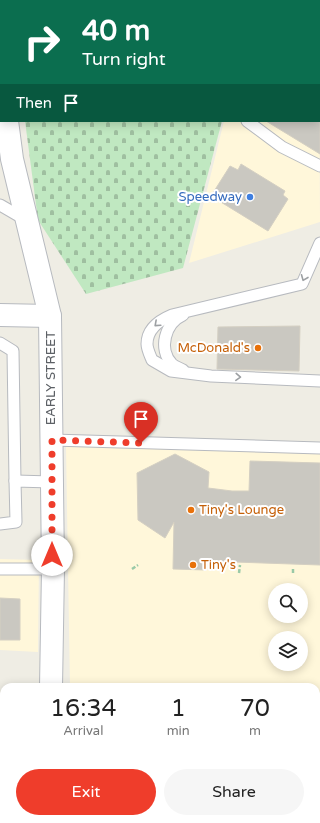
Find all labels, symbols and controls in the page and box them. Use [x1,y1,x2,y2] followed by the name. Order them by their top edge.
[82,14,150,48] text: 40 m
[16,16,68,68] icon: right
[82,48,166,70] text: Turn right
[60,92,82,114] icon: arrive
[16,94,52,112] text: Then
[179,189,242,205] place label: Speedway
[245,192,255,202] marker: Speedway
[301,274,309,281] one-way arrow
[154,319,162,326] one-way arrow
[43,331,59,425] street label: EARLY STREET
[177,340,250,356] place label: McDonald's
[253,343,263,353] marker: McDonald's
[235,373,241,382] one-way arrow
[124,402,158,443] pin
[130,408,152,430] icon: arrive
[199,502,284,518] place label: Tiny's Lounge
[186,505,196,515] marker: Tiny's Lounge
[31,534,73,576] position arrow
[201,557,236,573] place label: Tiny's
[188,560,198,570] marker: Tiny's
[268,583,308,671] map controls
[268,583,308,623] button: search
[268,631,308,671] button: layers
[50,694,117,723] text: 16:34
[171,694,186,723] text: 1
[240,694,270,723] text: 70
[63,723,103,739] text: Arrival
[167,723,190,739] text: min
[249,723,261,739] text: m
[16,769,156,815] button: Exit
[164,769,304,815] button: Share

